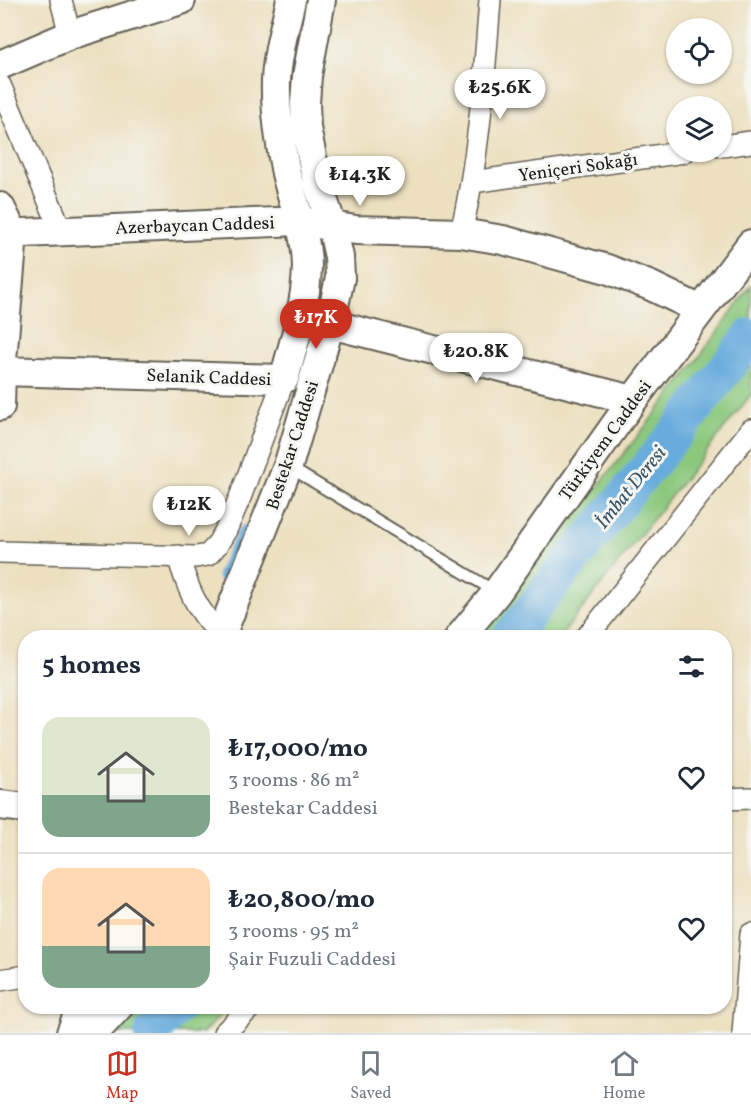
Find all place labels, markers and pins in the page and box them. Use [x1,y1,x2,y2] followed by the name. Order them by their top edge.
[451,69,549,120] pin: ₺25.6K
[311,156,409,207] pin: ₺14.3K
[280,299,352,350] pin: ₺17K
[427,333,525,384] pin: ₺20.8K
[153,486,225,537] pin: ₺12K

